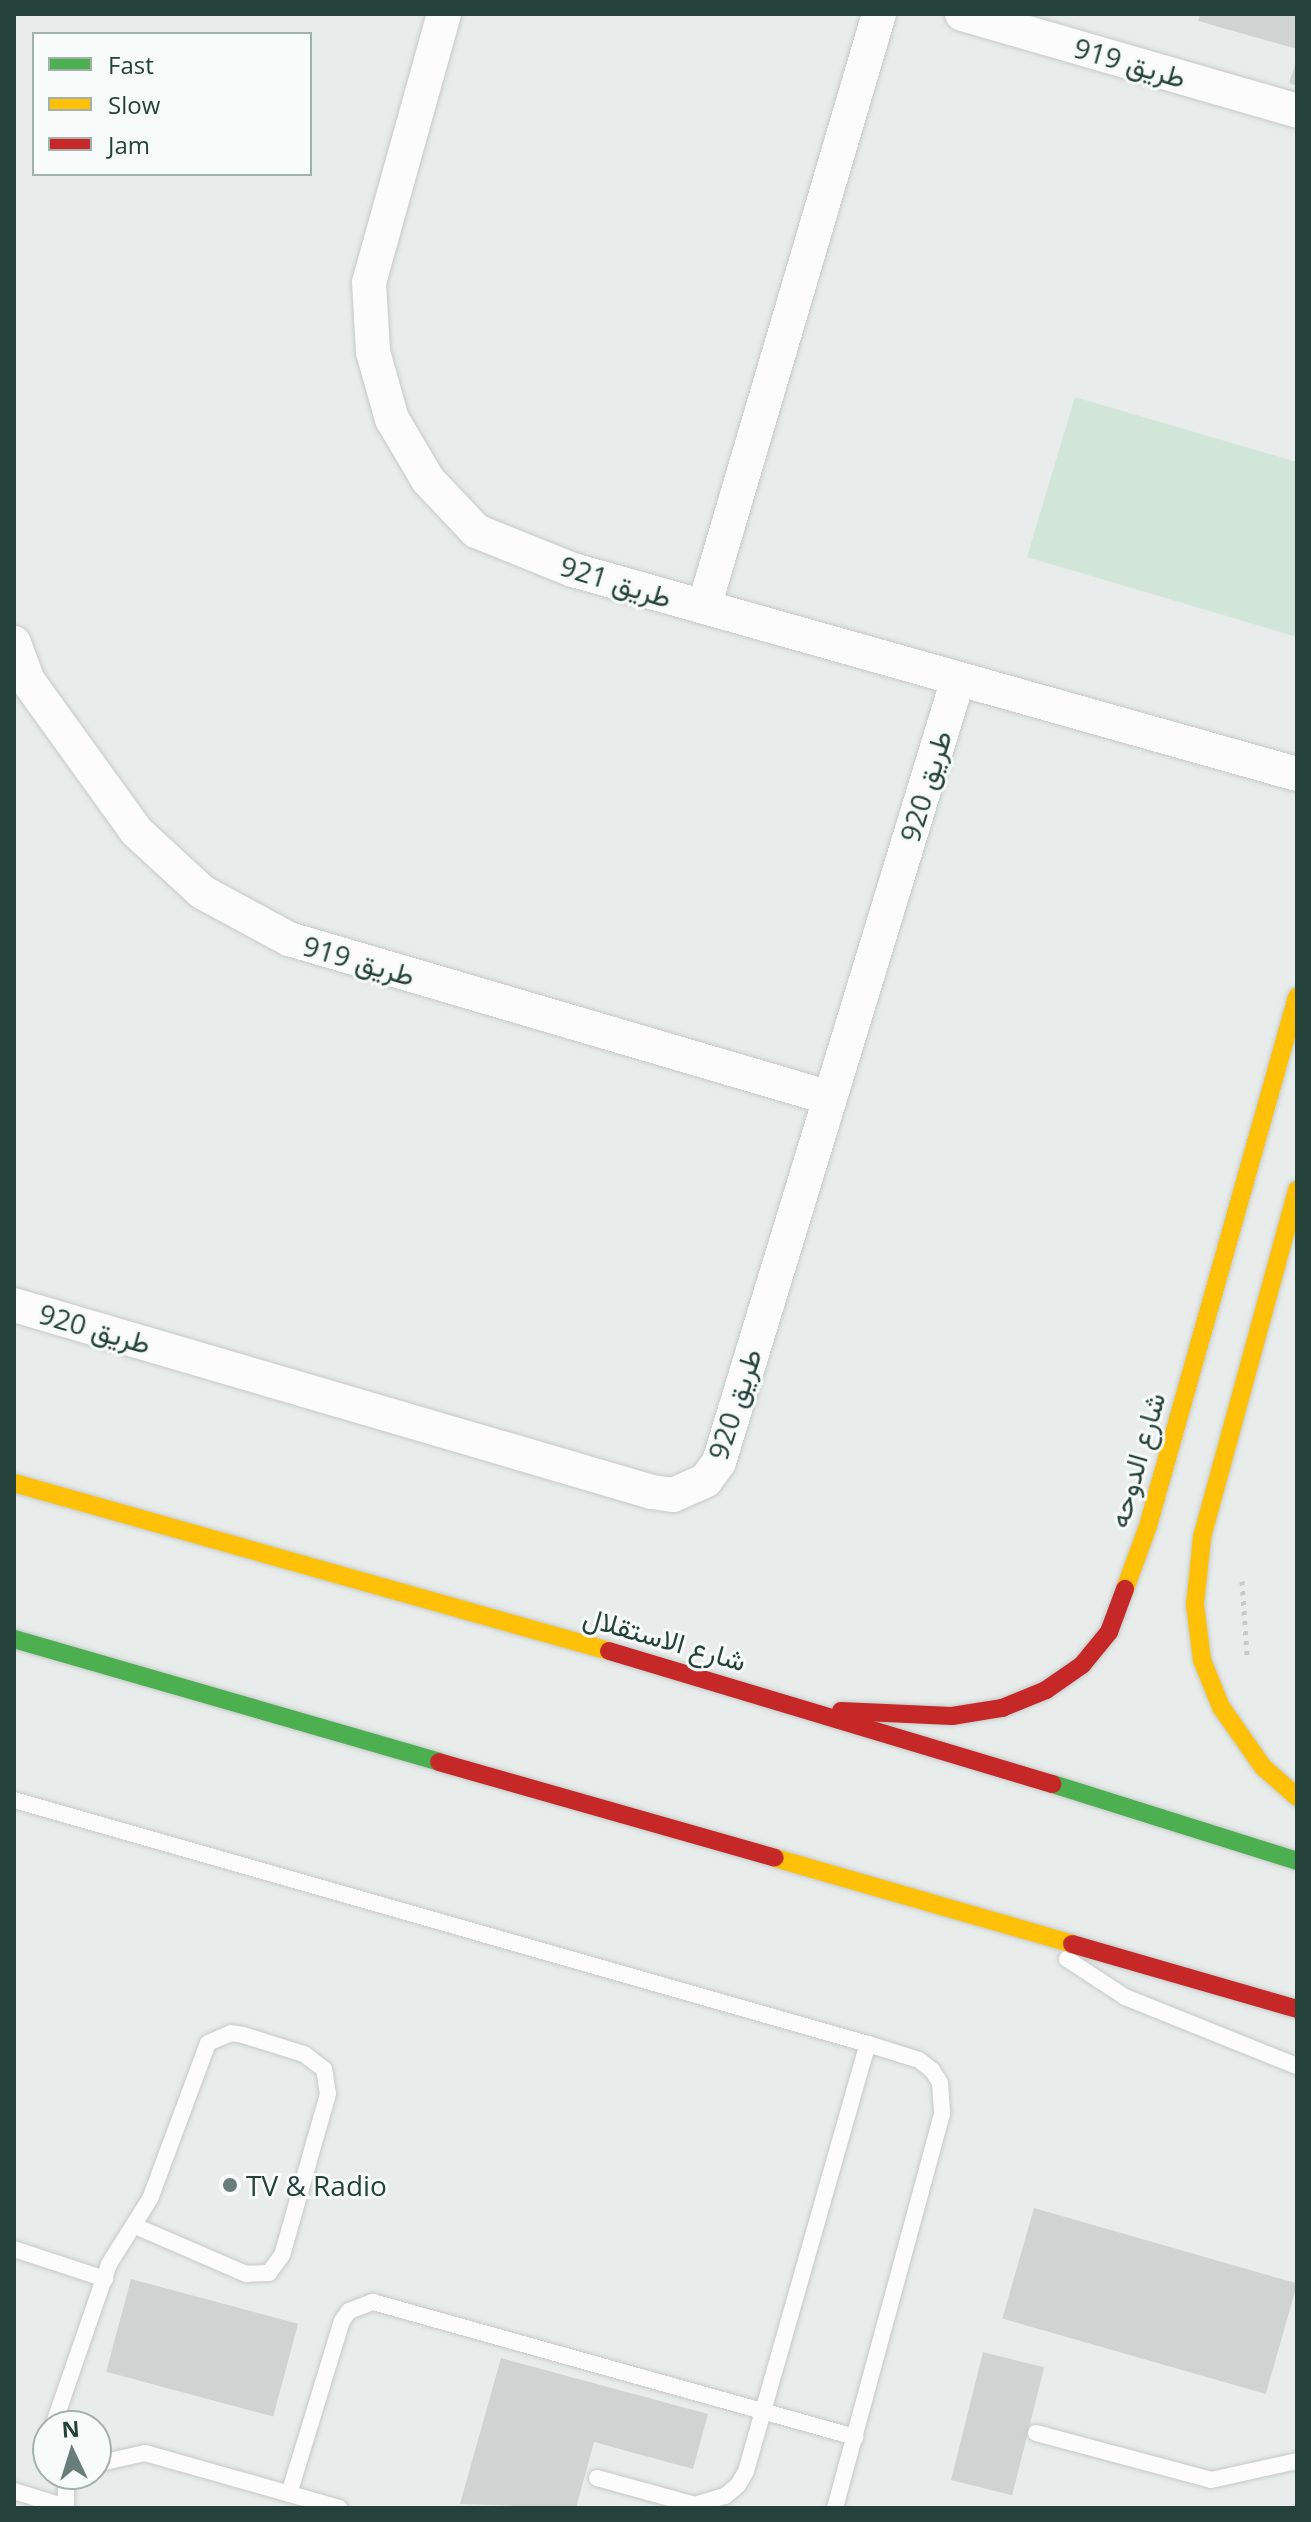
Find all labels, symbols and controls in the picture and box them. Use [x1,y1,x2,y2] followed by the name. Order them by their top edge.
[1070,30,1190,94] street label: طريق 919
[32,32,312,176] legend
[108,48,154,81] text: Fast
[108,88,160,121] text: Slow
[108,128,150,161] text: Jam
[556,548,676,614] street label: طريق 921
[892,726,958,846] street label: طريق 920
[299,928,419,992] street label: طريق 919
[35,1296,155,1360] street label: طريق 920
[700,1344,768,1464] street label: طريق 920
[1101,1389,1171,1531] street label: شارع الدوحه
[580,1599,750,1677] street label: شارع الاستقلال
[246,2168,387,2202] place label: TV & Radio
[221,2176,239,2194] marker: TV & Radio
[32,2410,112,2490] north arrow
[60,2412,80,2444] text: N

